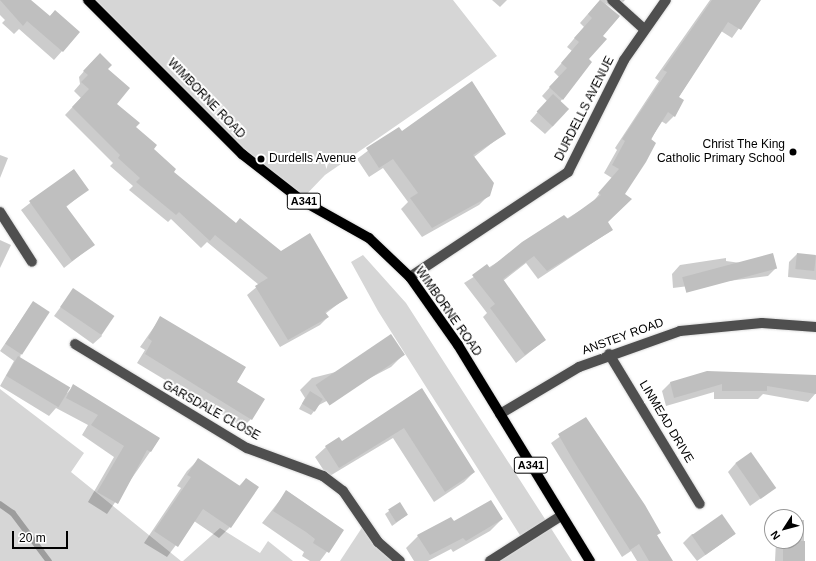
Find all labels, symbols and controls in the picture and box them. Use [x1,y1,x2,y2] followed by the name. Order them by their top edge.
[552,54,618,164] street label: DURDELLS AVENUE
[164,56,248,142] street label: WIMBORNE ROAD
[657,138,785,166] place label: Christ The King Catholic Primary School
[788,147,798,157] marker: Christ The King Catholic Primary School
[269,152,357,166] place label: Durdells Avenue
[256,154,266,164] marker: Durdells Avenue
[286,192,322,210] road number: A341
[412,265,484,359] street label: WIMBORNE ROAD
[580,316,666,358] street label: ANSTEY ROAD
[160,378,262,444] street label: GARSDALE CLOSE
[636,378,696,466] street label: LINMEAD DRIVE
[513,456,549,474] road number: A341
[764,509,804,549] north arrow
[14,523,70,549] scale bar
[768,529,782,542] text: N
[19,531,46,545] text: 20 m

